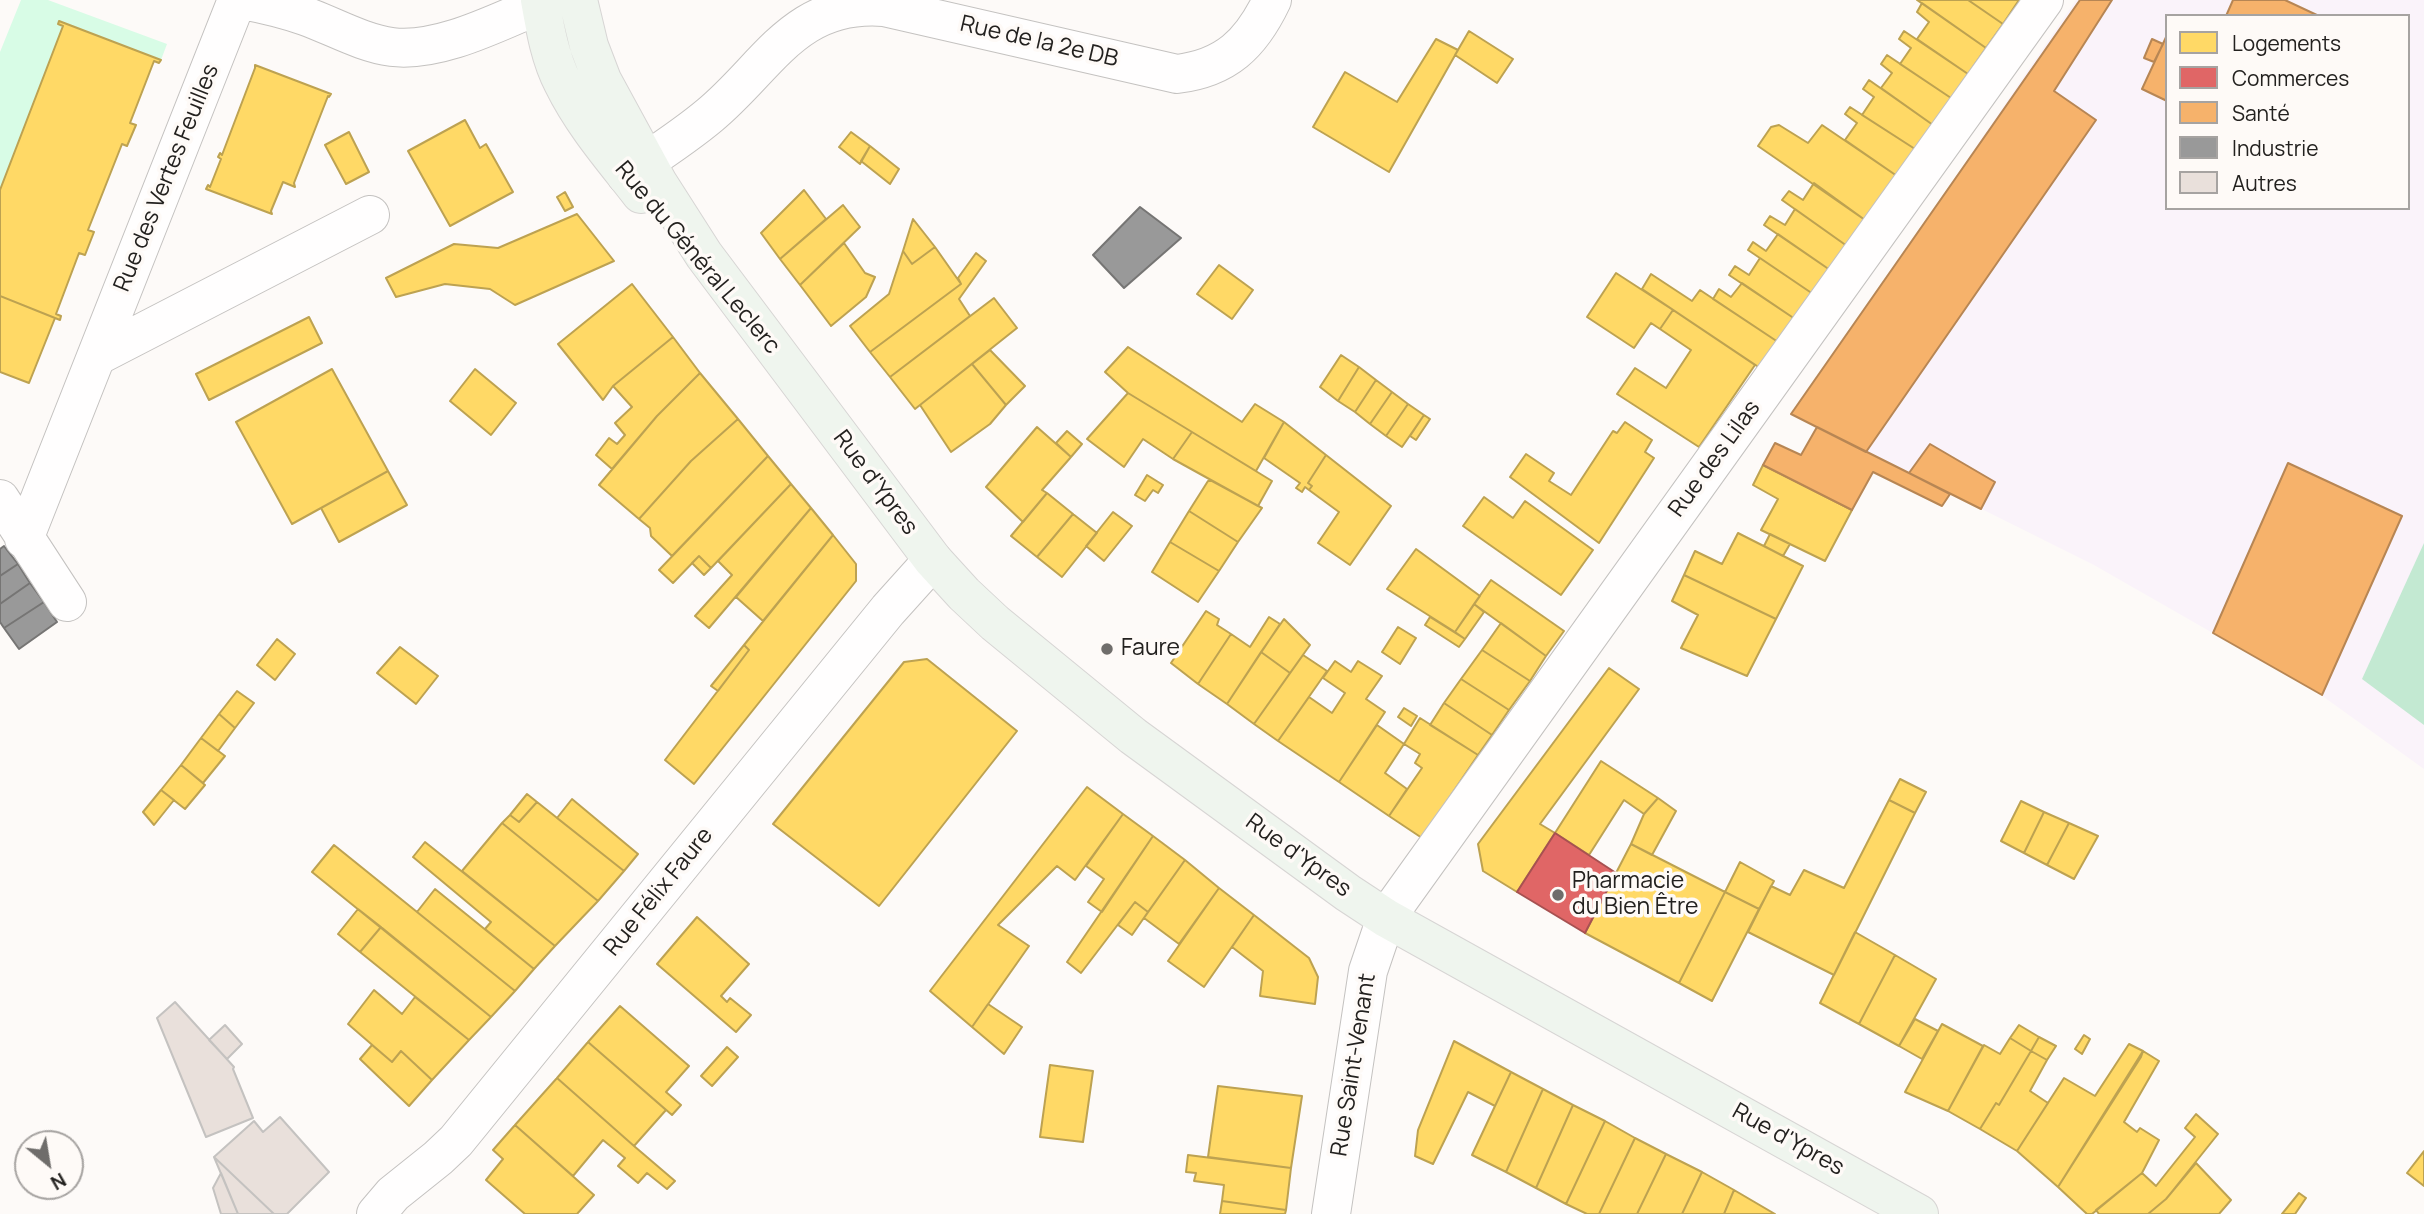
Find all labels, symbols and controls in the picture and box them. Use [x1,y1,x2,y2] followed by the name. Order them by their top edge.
[957,10,1121,74] street label: Rue de la 2e DB
[2165,14,2410,210] legend
[2232,29,2341,57] text: Logements
[109,60,225,296] street label: Rue des Vertes Feuilles
[2232,64,2349,92] text: Commerces
[2232,99,2290,127] text: Santé
[2232,134,2318,162] text: Industrie
[609,156,785,360] street label: Rue du Général Leclerc
[2232,169,2297,197] text: Autres
[1663,395,1767,523] street label: Rue des Lilas
[827,425,923,541] street label: Rue d'Ypres
[1121,635,1180,663] place label: Faure
[1099,641,1115,657] marker: Faure
[1240,809,1356,903] street label: Rue d'Ypres
[599,822,719,962] street label: Rue Félix Faure
[1572,868,1699,922] place label: Pharmacie du Bien Être
[1550,887,1566,903] marker: Pharmacie du Bien Être
[1326,972,1382,1158] street label: Rue Saint-Venant
[1727,1098,1849,1182] street label: Rue d'Ypres
[14,1130,84,1200] north arrow
[46,1167,71,1196] text: N

